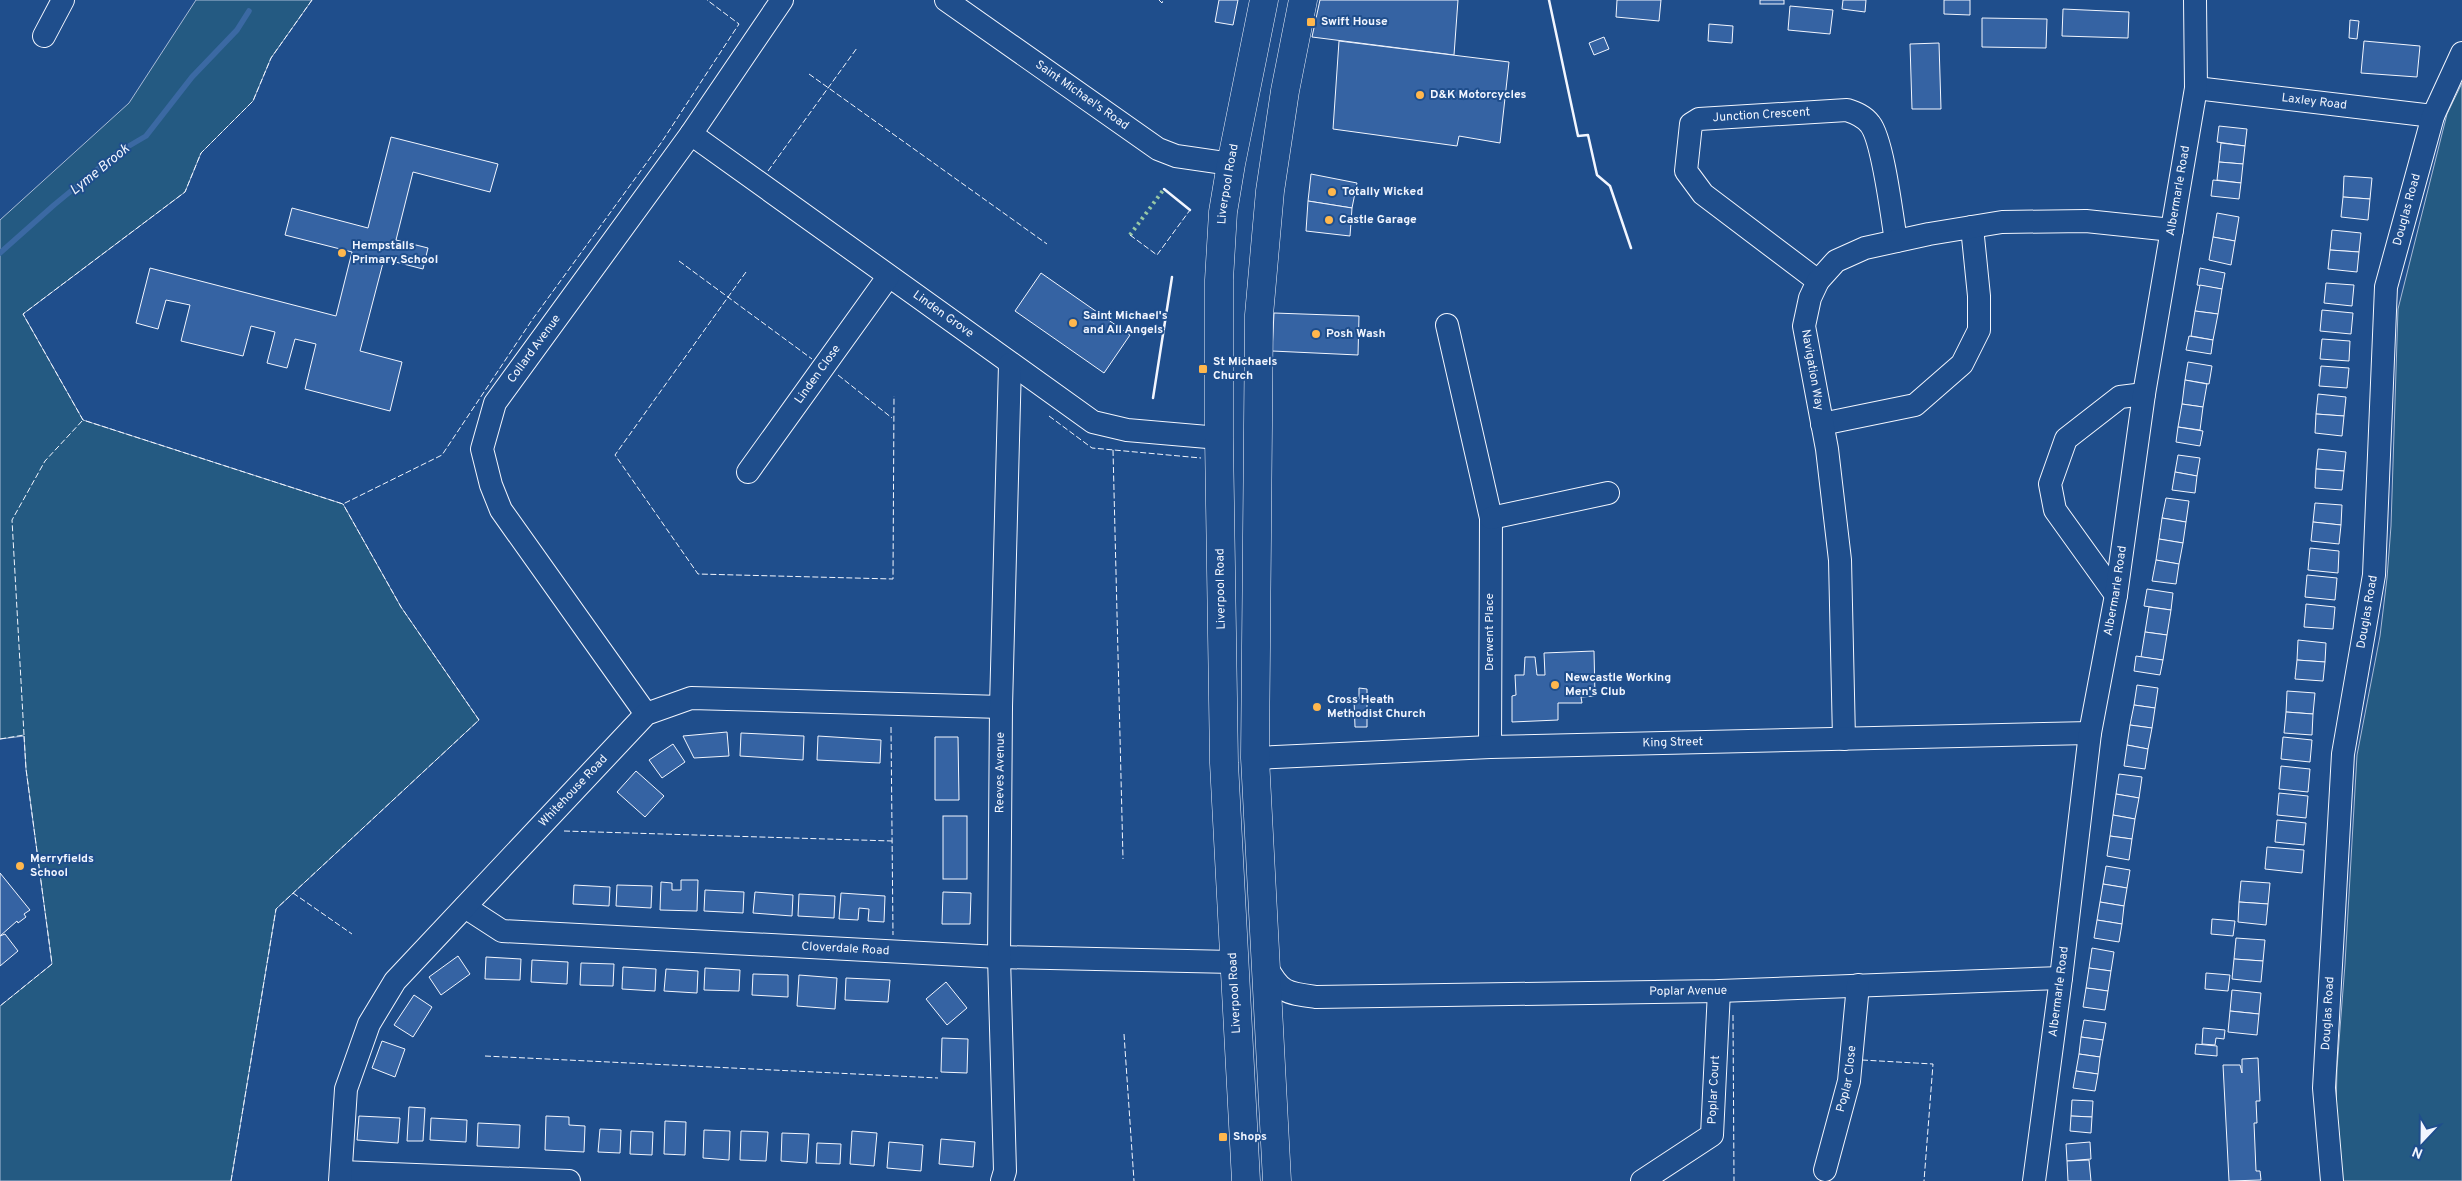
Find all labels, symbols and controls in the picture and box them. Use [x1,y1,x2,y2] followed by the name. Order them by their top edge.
[1321,14,1388,30] place label: Swift House
[1305,16,1317,28] marker: Swift House
[1032,57,1132,134] street label: Saint Michael's Road
[1430,87,1527,103] place label: D&K Motorcycles
[1414,89,1426,101] marker: D&K Motorcycles
[2281,90,2348,114] street label: Laxley Road
[1712,104,1811,126] street label: Junction Crescent
[67,140,134,199] water label: Lyme Brook
[1214,142,1243,225] street label: Liverpool Road
[2163,145,2194,237] street label: Albermarle Road
[2390,172,2425,247] street label: Douglas Road
[1342,184,1423,200] place label: Totally Wicked
[1326,186,1338,198] marker: Totally Wicked
[1339,212,1417,228] place label: Castle Garage
[1323,214,1335,226] marker: Castle Garage
[352,238,438,268] place label: Hempstalls Primary School
[336,247,348,259] marker: Hempstalls Primary School
[909,287,977,342] street label: Linden Grove
[1083,308,1168,338] place label: Saint Michael's and All Angels
[504,312,565,386] street label: Collard Avenue
[1067,317,1079,329] marker: Saint Michael's and All Angels
[1326,326,1386,342] place label: Posh Wash
[1310,328,1322,340] marker: Posh Wash
[1797,328,1827,412] street label: Navigation Way
[791,342,845,407] street label: Linden Close
[1213,354,1278,384] place label: St Michaels Church
[1197,363,1209,375] marker: St Michaels Church
[2100,545,2131,637] street label: Albermarle Road
[1212,548,1230,630] street label: Liverpool Road
[2353,574,2382,650] street label: Douglas Road
[1482,593,1498,671] street label: Derwent Place
[1565,670,1671,700] place label: Newcastle Working Men's Club
[1549,679,1561,691] marker: Newcastle Working Men's Club
[1327,692,1426,722] place label: Cross Heath Methodist Church
[1311,701,1323,713] marker: Cross Heath Methodist Church
[992,732,1009,813] street label: Reeves Avenue
[1642,734,1703,751] street label: King Street
[536,751,611,831] street label: Whitehouse Road
[30,851,94,881] place label: Merryfields School
[14,860,26,872] marker: Merryfields School
[801,939,890,959] street label: Cloverdale Road
[2045,946,2073,1038] street label: Albermarle Road
[1225,952,1245,1034] street label: Liverpool Road
[2318,976,2338,1051] street label: Douglas Road
[1649,983,1727,1000] street label: Poplar Avenue
[1833,1045,1860,1114] street label: Poplar Close
[1705,1055,1724,1125] street label: Poplar Court
[2397,1116,2447,1166] north arrow
[1233,1129,1267,1145] place label: Shops
[1217,1131,1229,1143] marker: Shops
[2410,1142,2426,1161] text: N

